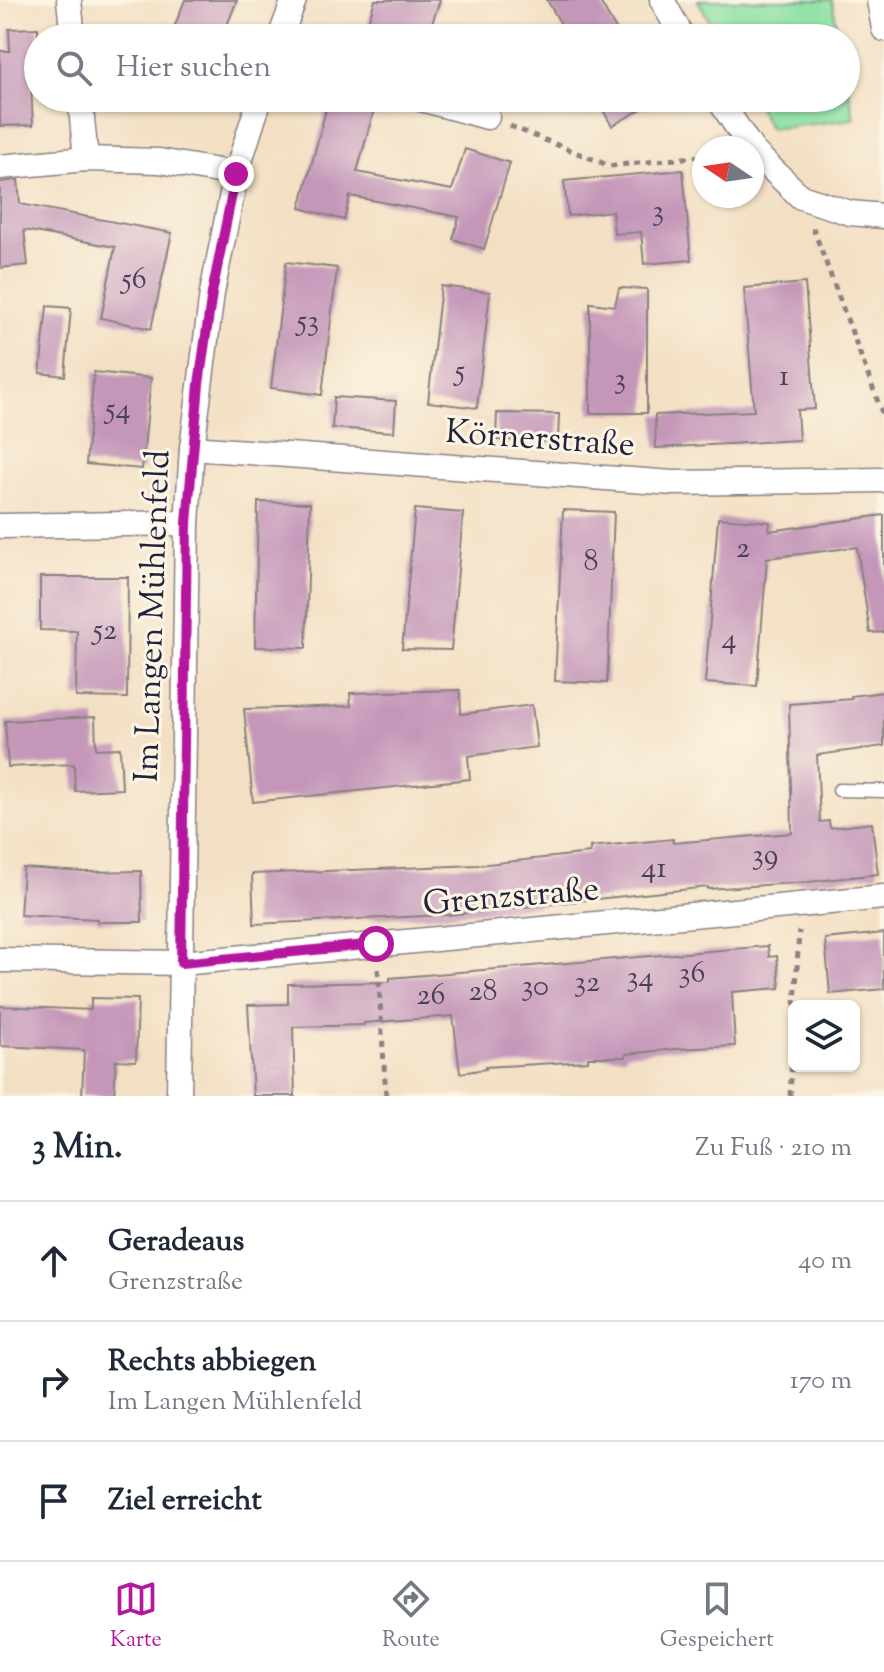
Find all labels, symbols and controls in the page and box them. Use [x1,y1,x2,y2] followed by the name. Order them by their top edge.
[24,24,860,112] search box
[52,46,96,90] icon: search
[116,47,271,90] text: Hier suchen
[692,136,764,208] north arrow
[218,156,254,192] route end
[652,191,664,234] house number: 3
[119,259,147,302] house number: 56
[295,301,319,344] house number: 53
[453,351,465,394] house number: 5
[779,356,789,399] house number: 1
[614,359,626,402] house number: 3
[103,389,131,432] house number: 54
[444,409,636,471] street label: Körnerstraße
[124,449,184,783] street label: Im Langen Mühlenfeld
[736,528,750,571] house number: 2
[584,541,599,584] house number: 8
[91,610,117,653] house number: 52
[721,619,737,662] house number: 4
[752,835,778,878] house number: 39
[641,848,667,891] house number: 41
[421,866,601,930] street label: Grenzstraße
[358,926,394,962] route start
[679,953,705,996] house number: 36
[626,957,654,1000] house number: 34
[574,962,600,1005] house number: 32
[521,966,549,1009] house number: 30
[468,971,498,1014] house number: 28
[417,975,445,1018] house number: 26
[788,1000,860,1072] map controls
[788,1000,860,1072] button: layers
[32,1124,123,1173] text: 3 Min.
[695,1130,852,1167] text: Zu Fuß · 210 m
[108,1221,244,1264] text: Geradeaus
[32,1239,76,1283] icon: ahead
[798,1243,852,1280] text: 40 m
[108,1264,243,1301] text: Grenzstraße
[108,1341,316,1384] text: Rechts abbiegen
[32,1359,76,1403] icon: right
[790,1363,852,1400] text: 170 m
[108,1384,362,1421] text: Im Langen Mühlenfeld
[32,1479,76,1523] icon: arrive
[108,1480,262,1523] text: Ziel erreicht
[110,1577,162,1657] tab: Karte
[382,1577,440,1657] tab: Route
[660,1577,774,1657] tab: Gespeichert

